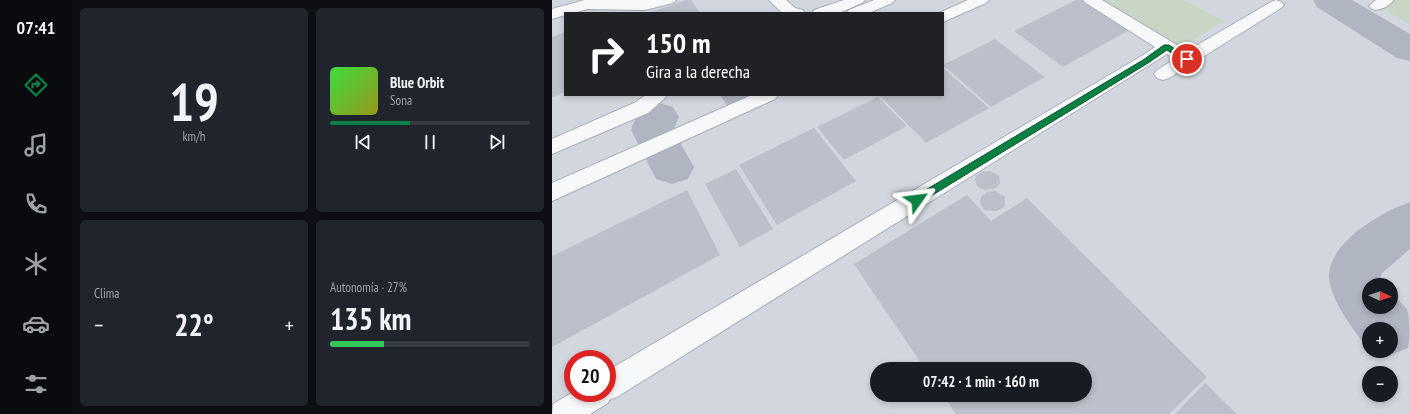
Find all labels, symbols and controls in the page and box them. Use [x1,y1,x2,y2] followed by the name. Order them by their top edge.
[17,16,55,39] text: 07:41
[646,24,710,61] text: 150 m
[580,28,632,80] icon: right
[1170,42,1204,76] pin
[1176,48,1198,70] icon: arrive
[646,60,750,83] text: Gira a la derecha
[169,68,219,135] text: 19
[22,71,50,99] icon: directions
[390,73,444,92] text: Blue Orbit
[390,92,412,109] text: Sona
[182,128,206,145] text: km/h
[22,131,50,159] icon: music
[352,131,374,153] icon: previous
[419,131,441,153] icon: pause
[486,131,508,153] icon: next
[896,179,938,221] position arrow
[22,190,50,218] icon: phone
[22,250,50,278] icon: climate
[1362,278,1398,314] north arrow
[1362,278,1398,402] map controls
[330,279,407,296] text: Autonomía · 27%
[94,285,119,302] text: Clima
[330,299,411,338] text: 135 km
[174,305,214,344] text: 22°
[22,310,50,338] icon: car
[94,311,103,339] text: −
[285,311,294,339] text: +
[1362,322,1398,358] button: +
[564,350,616,402] speed limit sign: 20
[1362,366,1398,402] button: −
[22,370,50,398] icon: filters
[923,372,1039,391] text: 07:42 · 1 min · 160 m

